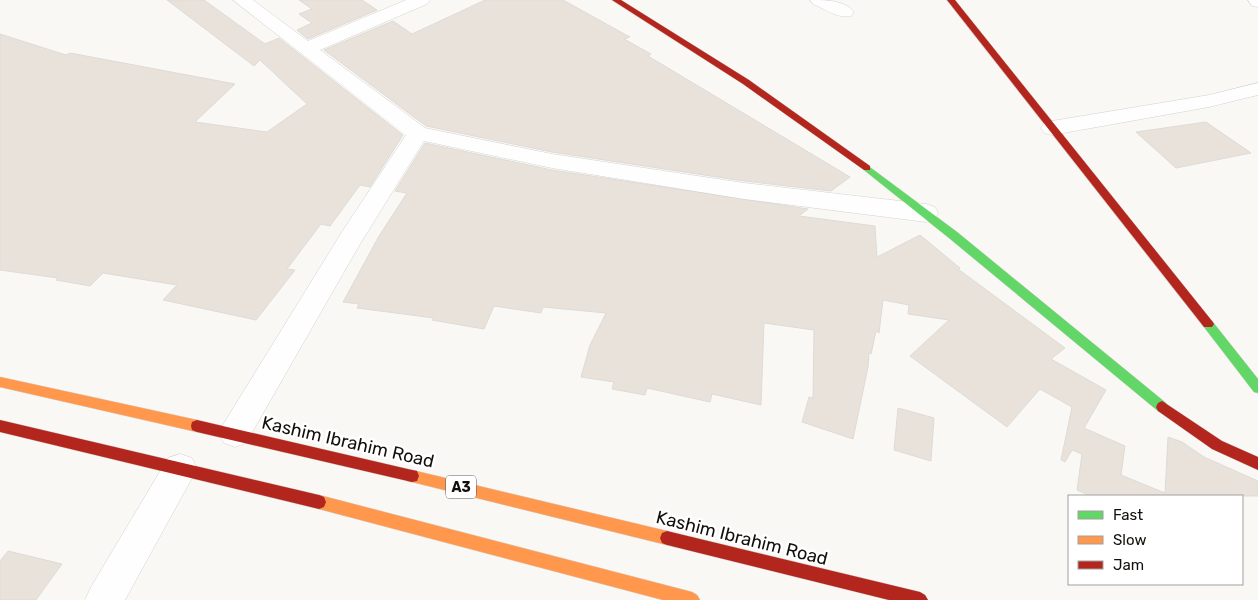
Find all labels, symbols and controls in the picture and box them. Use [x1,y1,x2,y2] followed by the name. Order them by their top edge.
[260,411,436,473] street label: Kashim Ibrahim Road
[446,476,476,498] road number: A3
[1068,495,1243,585] legend
[654,506,830,570] street label: Kashim Ibrahim Road
[1113,506,1143,524] text: Fast
[1113,531,1146,549] text: Slow
[1113,556,1144,574] text: Jam

